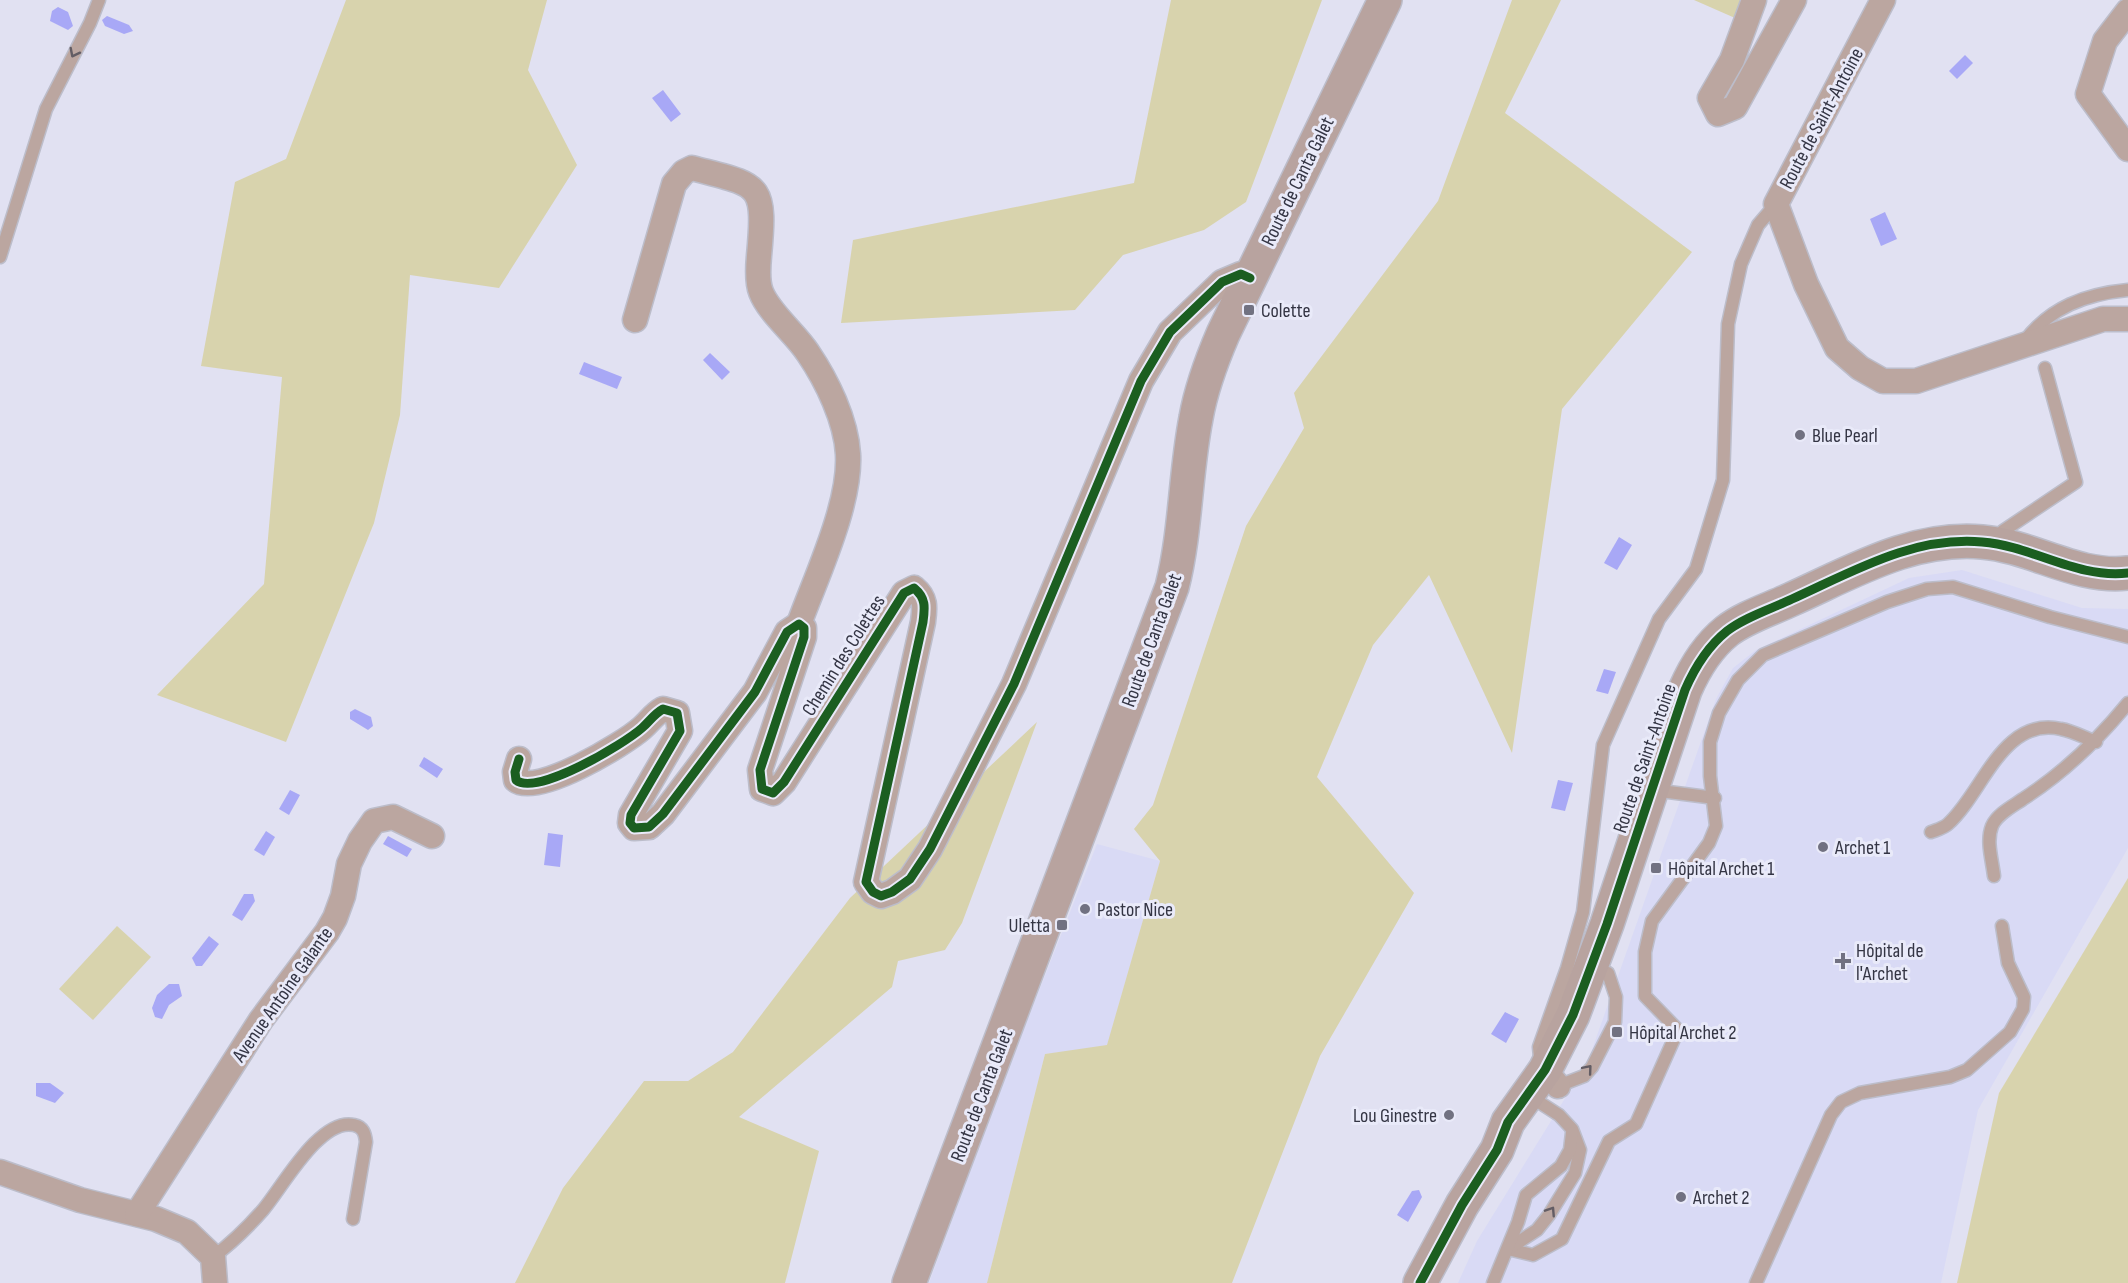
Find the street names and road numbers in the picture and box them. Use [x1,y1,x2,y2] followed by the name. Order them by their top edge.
[1775,44,1869,193] street label: Route de Saint-Antoine
[1256,113,1339,250] street label: Route de Canta Galet
[1117,570,1187,710] street label: Route de Canta Galet
[797,591,891,720] street label: Chemin des Colettes
[1608,681,1682,836] street label: Route de Saint-Antoine
[227,923,338,1067] street label: Avenue Antoine Galante
[946,1026,1018,1165] street label: Route de Canta Galet

